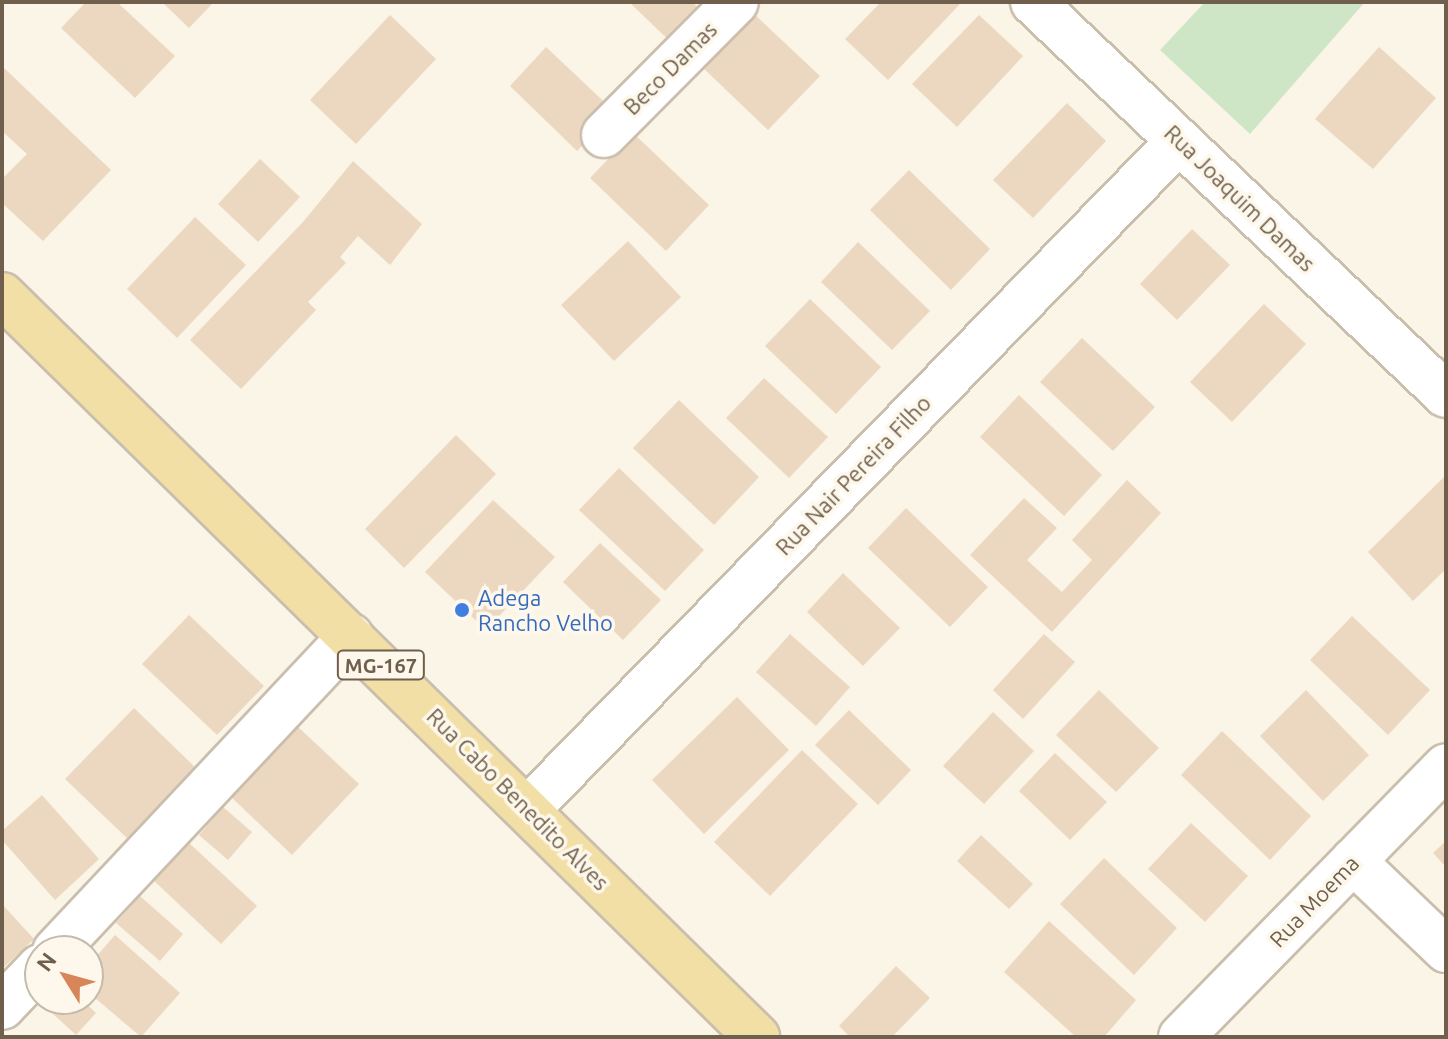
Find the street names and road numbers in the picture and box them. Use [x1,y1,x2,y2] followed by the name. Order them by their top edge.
[618,16,722,120] street label: Beco Damas
[1159,119,1321,277] street label: Rua Joaquim Damas
[770,390,936,560] street label: Rua Nair Pereira Filho
[335,649,427,681] road number: MG-167
[422,703,614,895] street label: Rua Cabo Benedito Alves
[1264,850,1364,952] street label: Rua Moema

